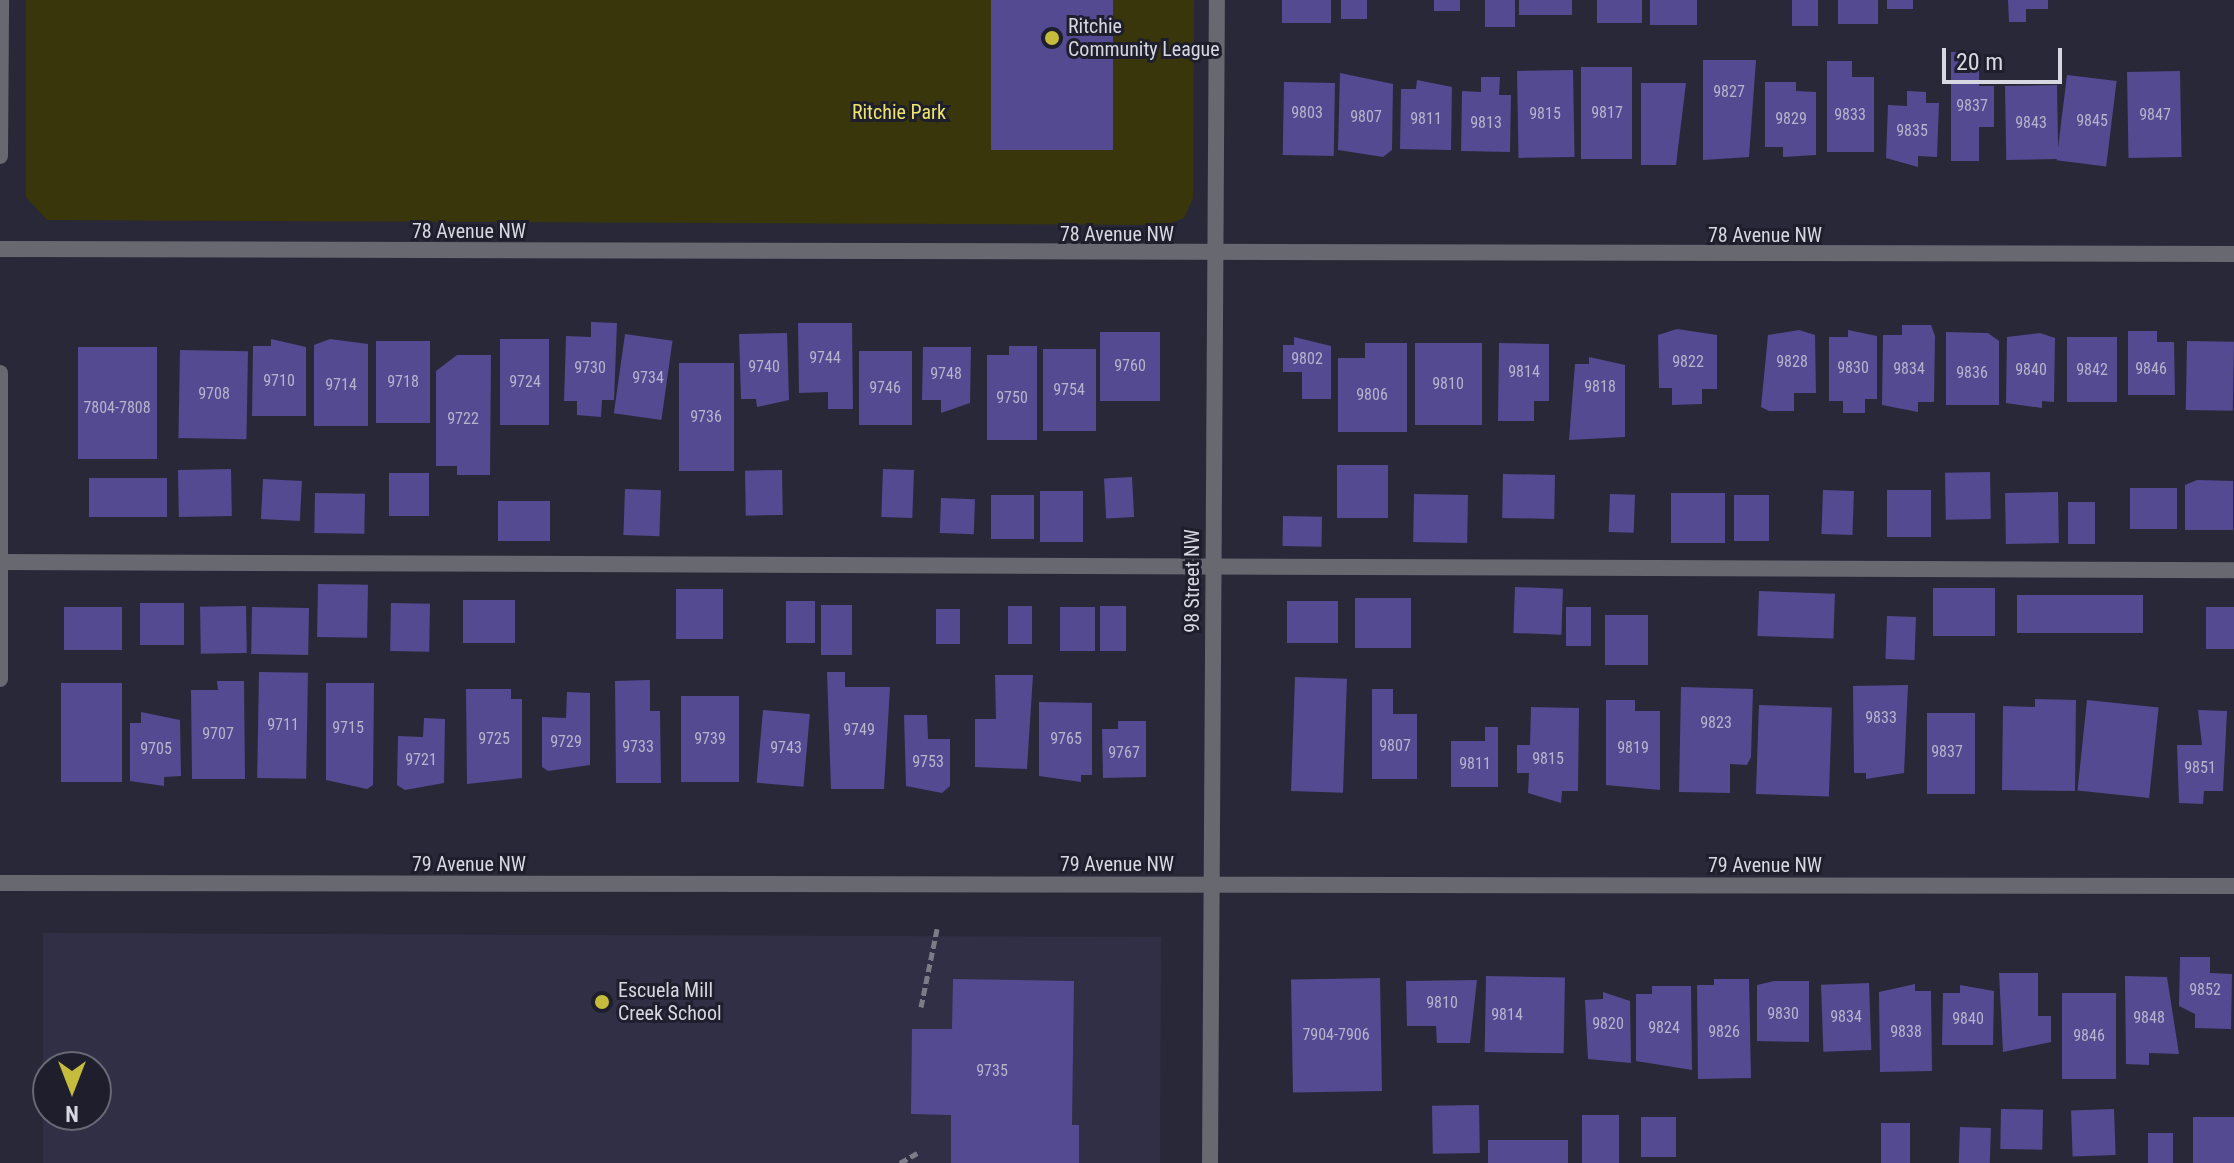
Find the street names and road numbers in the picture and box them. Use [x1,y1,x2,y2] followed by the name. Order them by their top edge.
[412,219,526,243] street label: 78 Avenue NW
[1060,222,1174,246] street label: 78 Avenue NW
[1708,223,1822,247] street label: 78 Avenue NW
[1180,529,1204,633] street label: 98 Street NW
[412,852,526,876] street label: 79 Avenue NW
[1060,852,1174,876] street label: 79 Avenue NW
[1708,853,1822,877] street label: 79 Avenue NW

